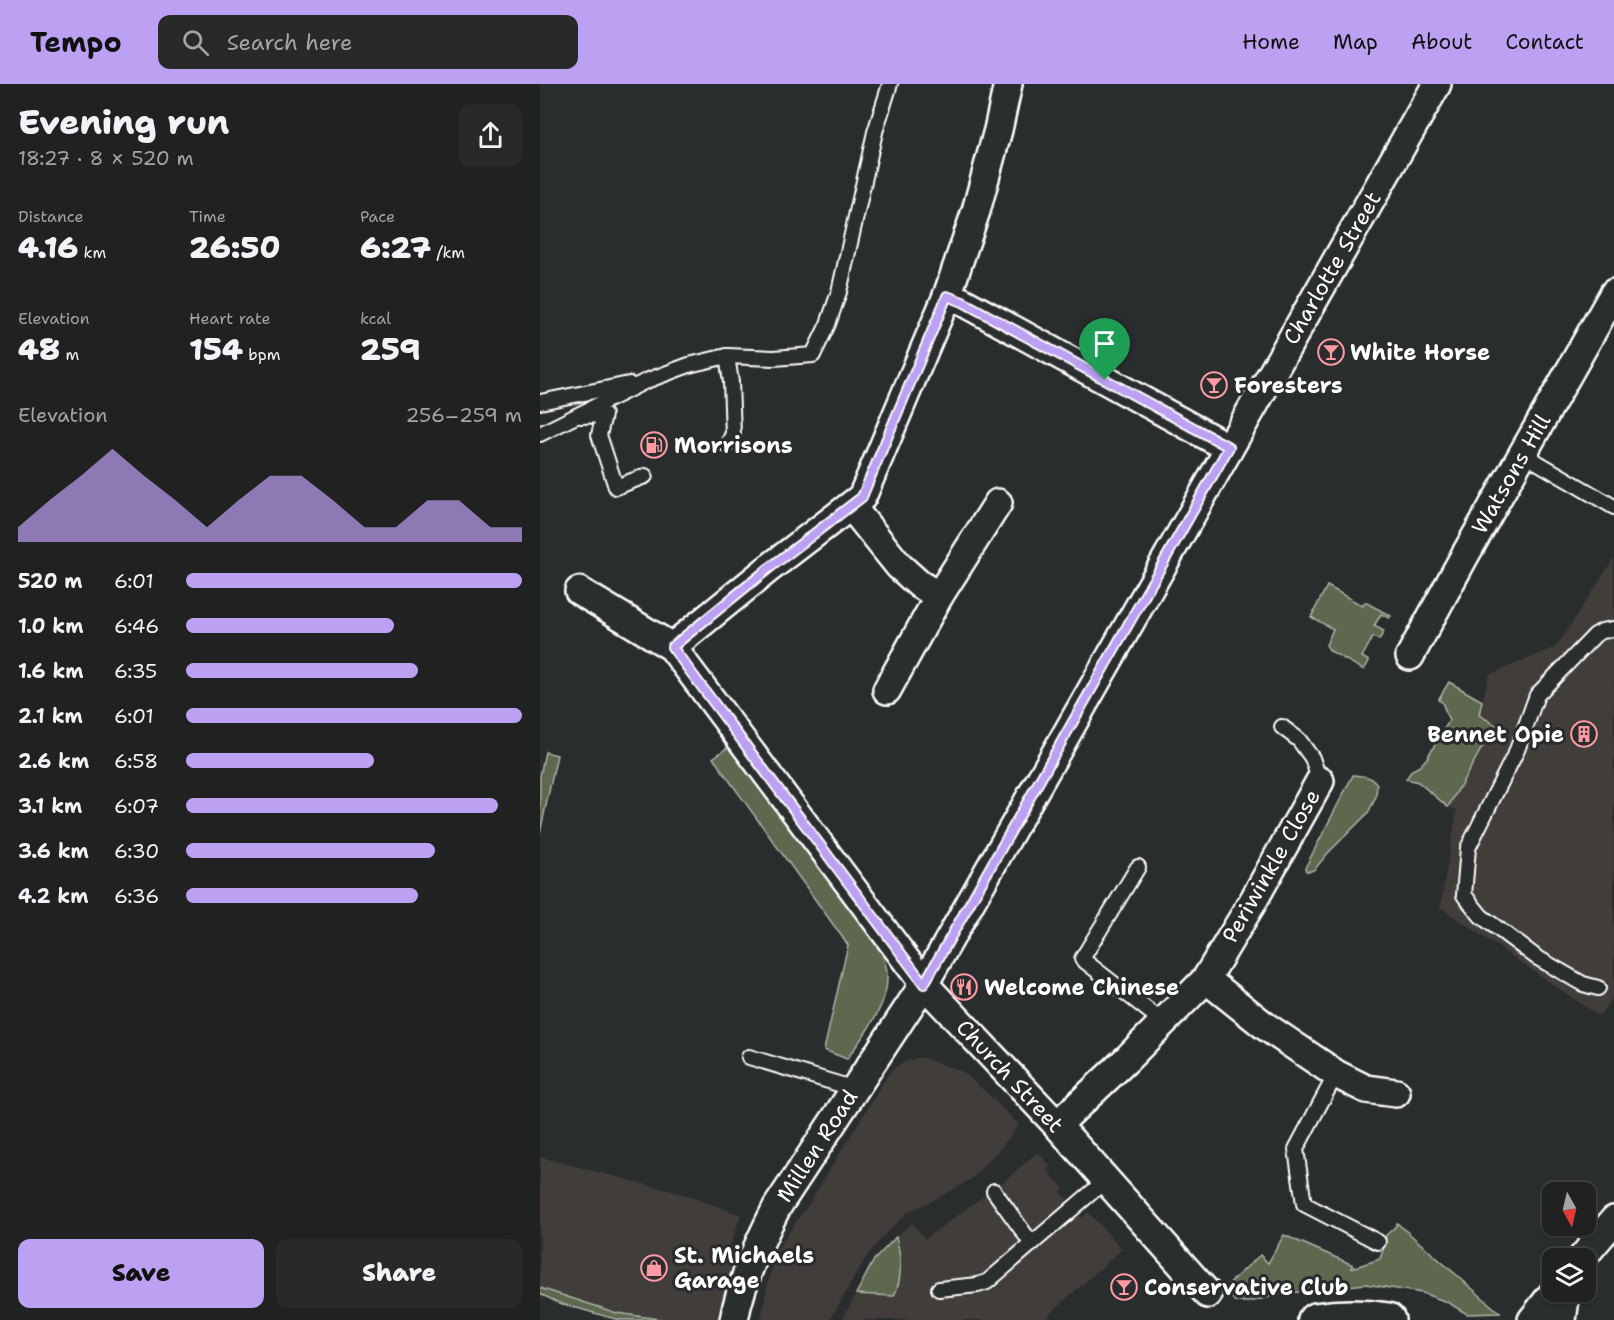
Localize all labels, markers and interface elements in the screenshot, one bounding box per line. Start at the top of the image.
search box [158,15,578,69]
text: Tempo [30,23,122,61]
icon: search [179,26,212,59]
text: Search here [227,28,352,57]
text: Home [1242,28,1300,56]
text: Map [1333,28,1378,56]
text: About [1411,28,1472,56]
text: Contact [1505,28,1584,56]
text: Evening run [18,100,229,145]
button: share [459,104,522,167]
text: 18:27 · 8 × 520 m [18,145,194,171]
street label: Charlotte Street [1276,186,1388,350]
text: Distance [18,206,84,227]
text: Time [189,206,226,227]
text: Pace [360,206,395,227]
text: 4.16 [18,227,78,268]
text: 26:50 [189,227,280,268]
text: 6:27 [360,227,431,268]
text: km [78,242,106,263]
text: /km [431,242,465,263]
text: Elevation [18,308,90,329]
text: Heart rate [189,308,271,329]
text: kcal [360,308,391,329]
pin [1079,318,1130,380]
icon: arrive [1088,327,1121,360]
text: 48 [18,329,60,370]
text: 154 [189,329,243,370]
text: 259 [360,329,420,370]
bar icon: White Horse [1316,337,1346,367]
place label: White Horse [1350,338,1490,367]
text: m [60,344,79,365]
text: bpm [243,344,281,365]
bar icon: Foresters [1199,370,1229,400]
place label: Foresters [1234,371,1343,400]
text: Elevation [18,402,108,428]
text: 256–259 m [406,402,522,428]
street label: Watsons Hill [1465,408,1557,539]
fuel station icon: Morrisons [639,430,669,460]
place label: Morrisons [674,431,793,460]
text: 520 m [18,568,83,594]
text: 6:01 [114,568,154,594]
text: 1.0 km [18,613,83,639]
text: 6:46 [114,613,159,639]
text: 1.6 km [18,658,84,684]
text: 6:35 [114,658,157,684]
text: 2.1 km [18,703,83,729]
text: 6:01 [114,703,154,729]
building icon: Bennet Opie [1569,719,1599,749]
place label: Bennet Opie [1427,720,1564,749]
text: 2.6 km [18,748,89,774]
text: 6:58 [114,748,158,774]
street label: Periwinkle Close [1215,784,1327,948]
text: 3.1 km [18,793,82,819]
text: 6:07 [114,793,159,819]
text: 3.6 km [18,838,89,864]
text: 6:30 [114,838,159,864]
text: 4.2 km [18,883,88,909]
text: 6:36 [114,883,159,909]
restaurant icon: Welcome Chinese [949,972,979,1002]
place label: Welcome Chinese [984,973,1179,1002]
street label: Church Street [950,1013,1070,1139]
street label: Millen Road [770,1084,864,1208]
north arrow [1542,1182,1596,1236]
map controls [1542,1182,1596,1302]
button: Save [18,1239,264,1308]
button: Share [276,1239,522,1308]
place label: St. Michaels Garage [674,1241,814,1295]
button: layers [1542,1248,1596,1302]
shop icon: St. Michaels Garage [639,1253,669,1283]
bar icon: Conservative Club [1109,1272,1139,1302]
place label: Conservative Club [1144,1273,1348,1302]

